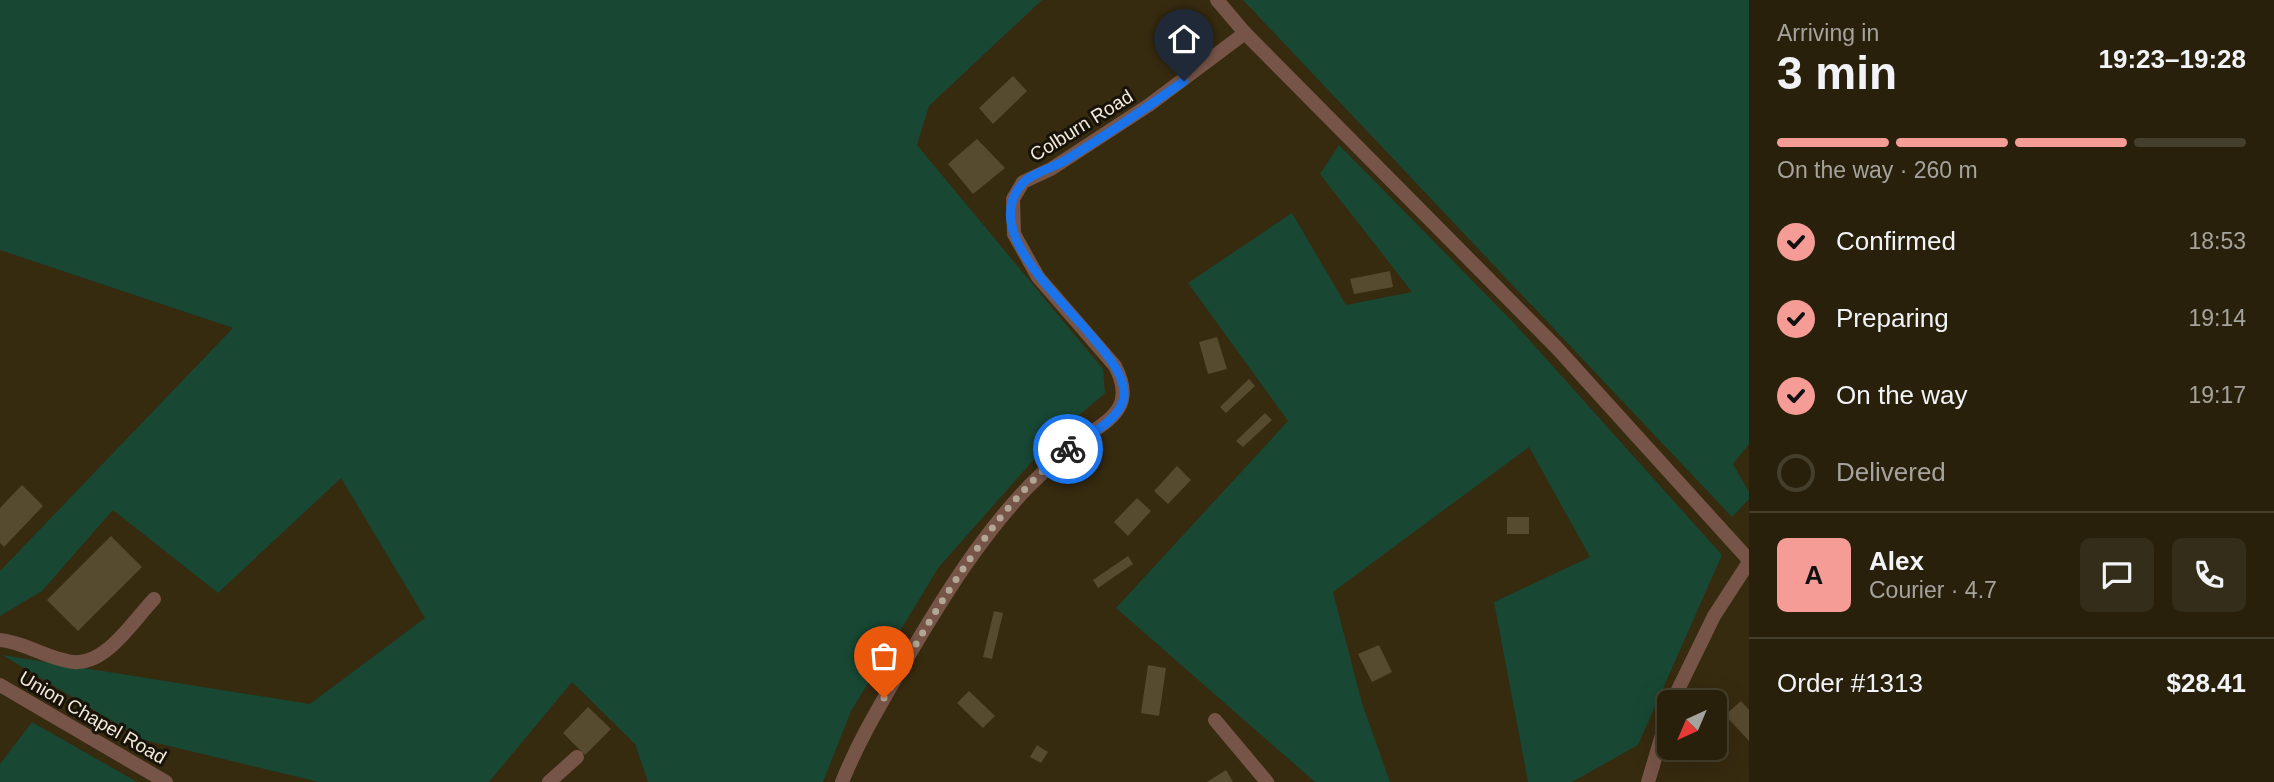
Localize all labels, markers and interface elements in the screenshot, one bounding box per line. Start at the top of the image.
pin [1154,9,1214,81]
icon: home [1165,20,1203,58]
text: Arriving in [1777,20,1879,46]
text: 19:23–19:28 [2099,44,2246,74]
text: 3 min [1777,47,1897,99]
street label: Colburn Road [1026,85,1137,165]
text: On the way · 260 m [1777,157,1978,183]
icon: check [1777,223,1815,261]
text: Confirmed [1836,226,1956,256]
text: 18:53 [2188,228,2246,254]
icon: check [1777,300,1815,338]
text: Preparing [1836,303,1949,333]
text: 19:14 [2188,305,2246,331]
icon: check [1777,377,1815,415]
text: On the way [1836,380,1968,410]
text: 19:17 [2188,382,2246,408]
courier [1033,414,1103,484]
icon: bike [1049,430,1087,468]
text: Delivered [1836,457,1946,487]
button: chat [2080,538,2154,612]
button: phone [2172,538,2246,612]
text: Alex [1869,546,1924,576]
text: A [1805,560,1823,590]
text: Courier · 4.7 [1869,577,1997,603]
pin [854,626,914,698]
icon: bag [865,637,903,675]
street label: Union Chapel Road [16,667,170,768]
text: Order #1313 [1777,668,1923,698]
text: $28.41 [2166,668,2246,698]
north arrow [1657,690,1727,760]
map controls [1657,690,1727,760]

